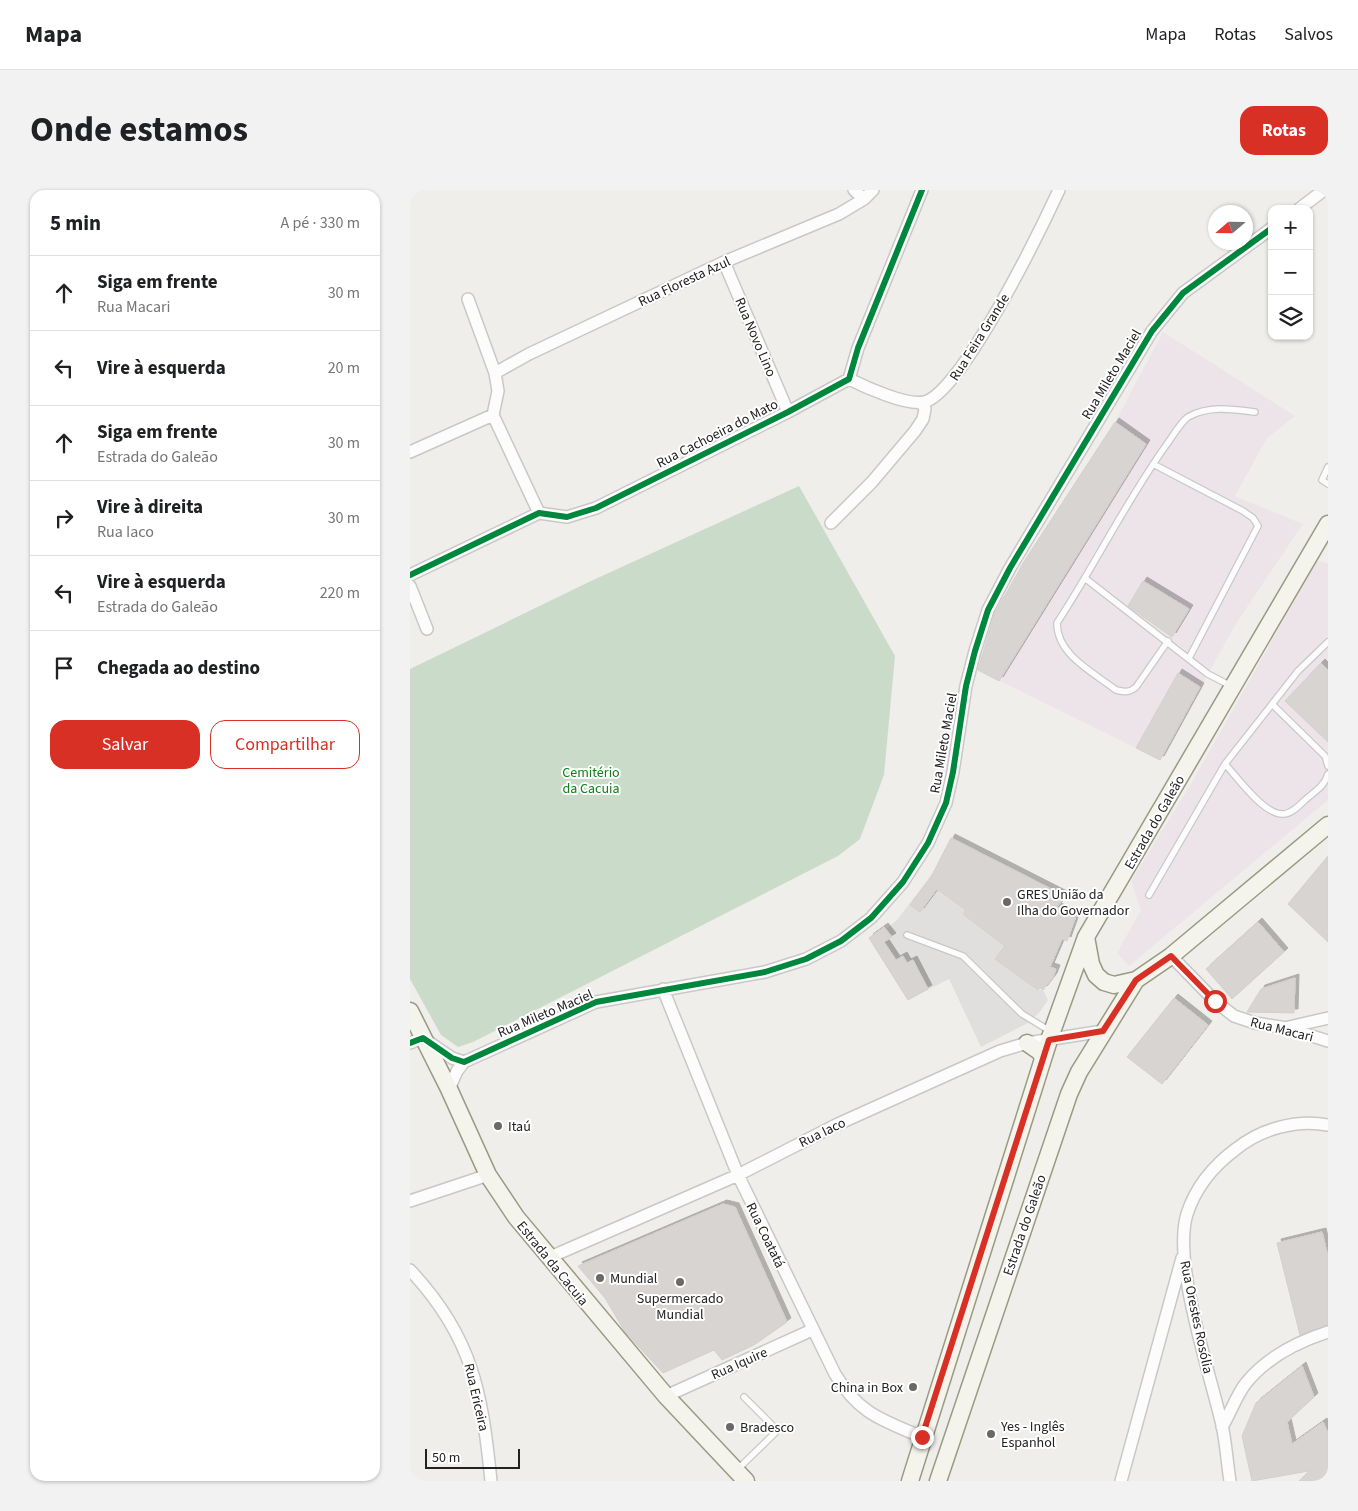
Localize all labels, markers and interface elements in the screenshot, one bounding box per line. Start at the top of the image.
text: Mapa [25,17,82,52]
text: Mapa [1145,22,1186,47]
text: Rotas [1214,22,1256,47]
text: Salvos [1284,22,1333,47]
text: Onde estamos [30,105,248,155]
button: Rotas [1240,106,1328,155]
north arrow [1208,205,1253,250]
map controls [1268,205,1313,340]
button: + [1268,205,1313,250]
text: 5 min [50,208,101,238]
text: A pé · 330 m [281,212,360,234]
button: − [1268,250,1313,295]
street label: Rua Floresta Azul [635,252,734,312]
text: Siga em frente [97,269,218,296]
icon: ahead [50,279,78,307]
text: 30 m [328,282,360,304]
street label: Rua Feira Grande [945,290,1015,385]
street label: Rua Novo Lino [729,295,781,380]
button: layers [1268,295,1313,340]
text: Rua Macari [97,296,170,318]
street label: Rua Mileto Maciel [1077,325,1147,423]
icon: left [50,354,78,382]
text: Vire à esquerda [97,355,226,382]
text: 20 m [328,357,360,379]
street label: Rua Cachoeira do Mato [653,395,782,473]
text: Siga em frente [97,419,218,446]
icon: ahead [50,429,78,457]
text: 30 m [328,432,360,454]
text: Estrada do Galeão [97,446,218,468]
text: Vire à direita [97,494,203,521]
icon: right [50,504,78,532]
text: 30 m [328,507,360,529]
text: Rua Iaco [97,521,154,543]
text: Vire à esquerda [97,569,226,596]
icon: left [50,579,78,607]
text: 220 m [320,582,360,604]
text: Estrada do Galeão [97,596,218,618]
icon: arrive [50,654,78,682]
text: Chegada ao destino [97,655,260,682]
street label: Rua Mileto Maciel [925,691,963,795]
button: Salvar [50,720,200,769]
button: Compartilhar [210,720,360,769]
park label: Cemitério da Cacuia [562,763,620,799]
street label: Estrada do Galeão [1120,772,1190,873]
place label: GRES União da Ilha do Governador [1017,885,1129,921]
marker: GRES União da Ilha do Governador [1001,896,1013,908]
street label: Rua Mileto Maciel [495,985,597,1043]
route start [1204,990,1227,1013]
street label: Rua Macari [1248,1012,1315,1047]
street label: Rua Iaco [796,1113,849,1153]
place label: Itaú [508,1117,531,1137]
marker: Itaú [492,1120,504,1132]
street label: Estrada do Galeão [998,1172,1052,1279]
street label: Rua Coatatá [741,1199,790,1271]
street label: Estrada da Cacuia [512,1217,593,1310]
street label: Rua Orestes Rosólia [1174,1259,1218,1376]
place label: Mundial [610,1269,658,1289]
marker: Mundial [594,1272,606,1284]
marker: Supermercado Mundial [674,1276,686,1288]
place label: Supermercado Mundial [637,1289,723,1325]
street label: Rua Iquire [708,1343,771,1385]
street label: Rua Ericeira [459,1361,494,1433]
place label: China in Box [831,1378,904,1398]
marker: China in Box [907,1381,919,1393]
place label: Yes - Inglês Espanhol [1000,1417,1065,1453]
place label: Bradesco [740,1418,794,1438]
marker: Bradesco [724,1421,736,1433]
route end [911,1426,934,1449]
marker: Yes - Inglês Espanhol [985,1428,997,1440]
scale bar [425,1446,520,1469]
text: 50 m [432,1448,460,1468]

